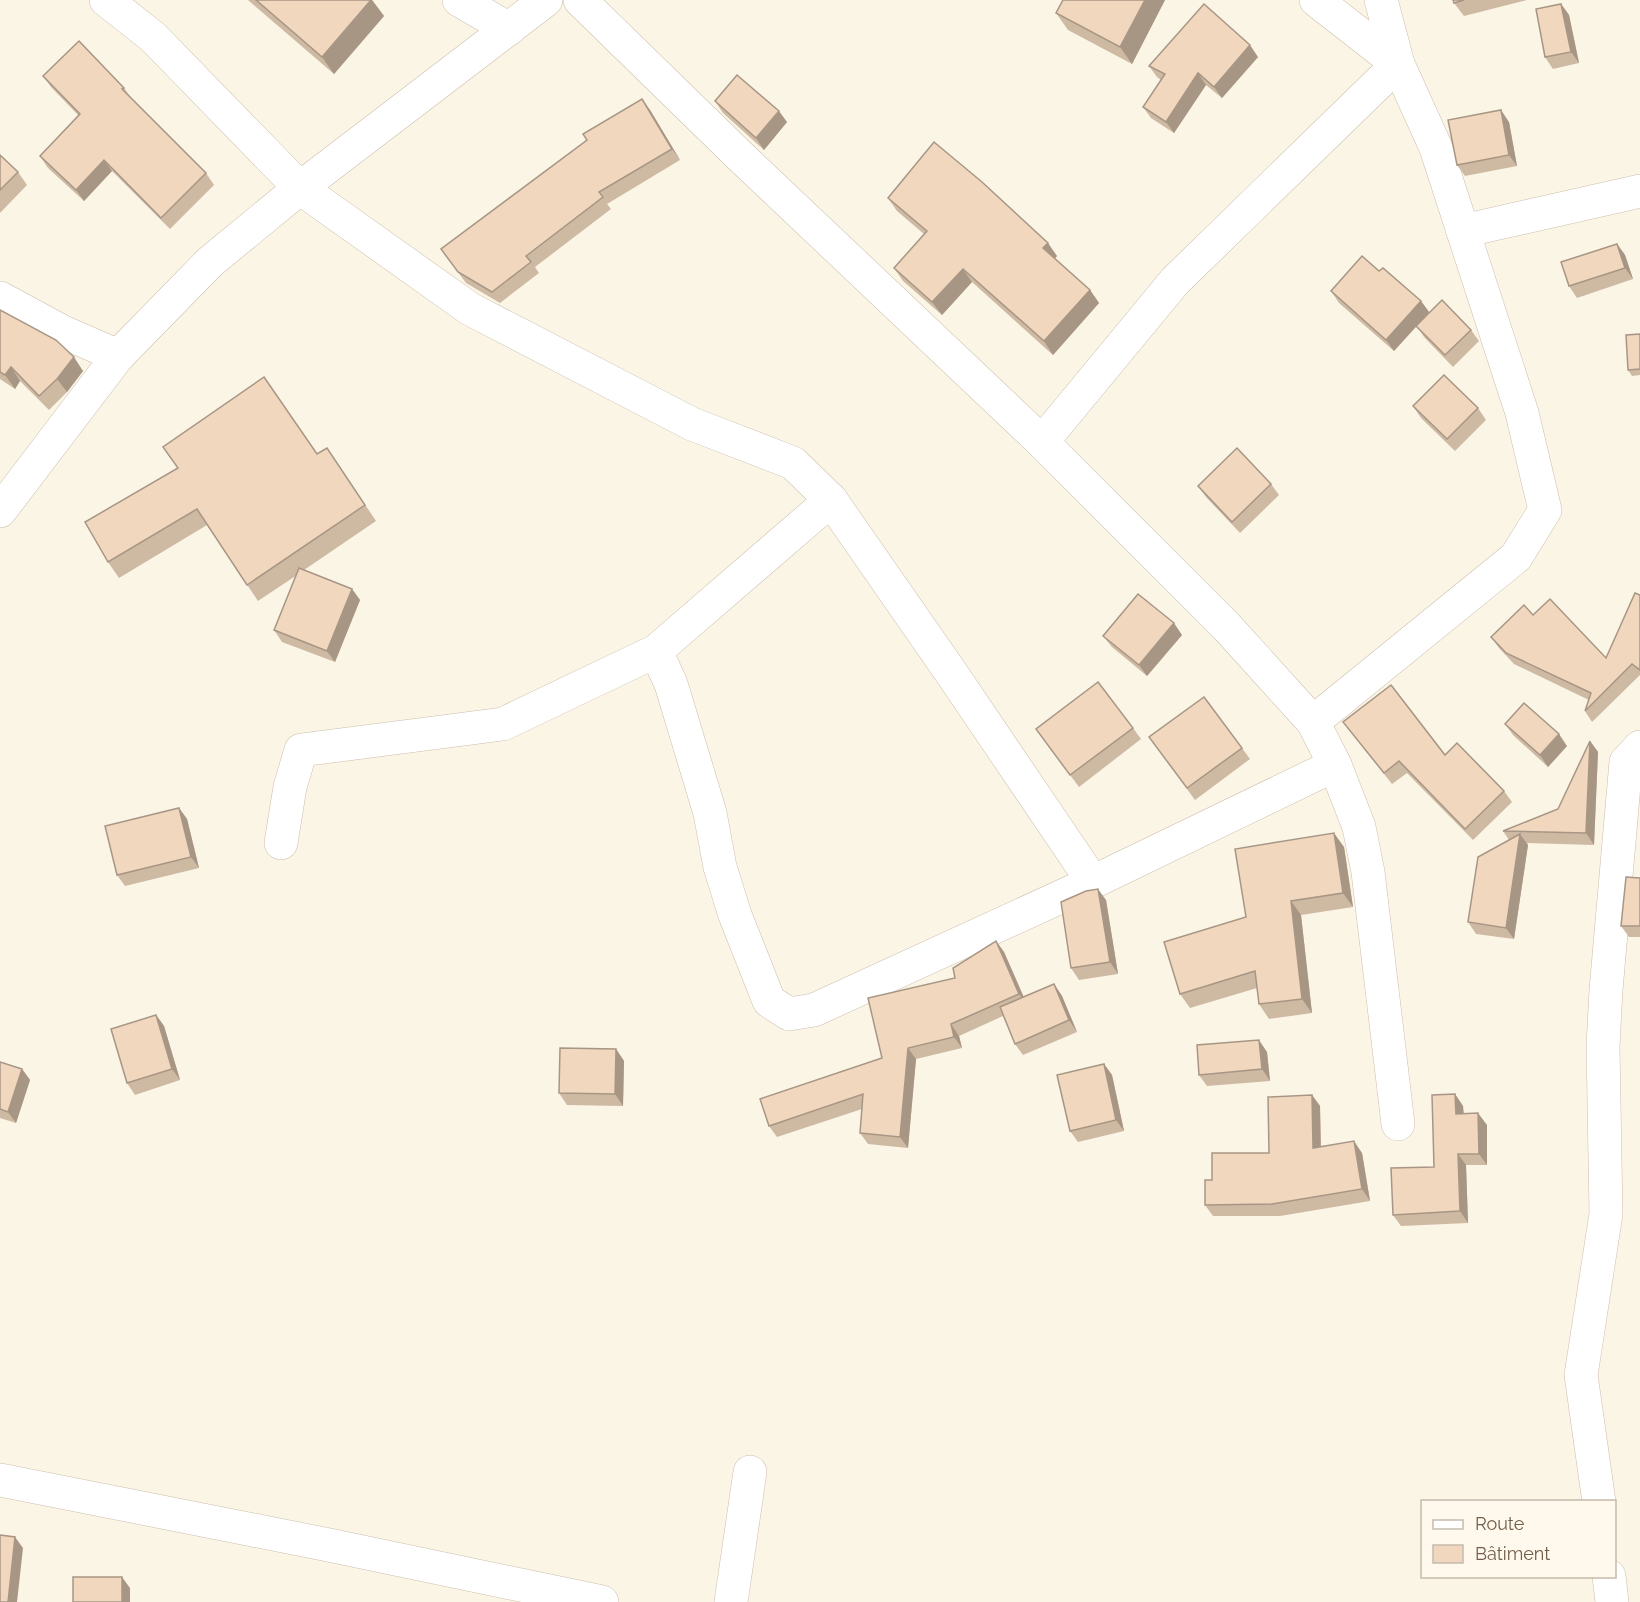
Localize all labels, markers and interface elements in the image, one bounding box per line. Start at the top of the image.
legend [1421,1500,1616,1578]
text: Route [1475,1513,1525,1534]
text: Bâtiment [1475,1543,1550,1564]

